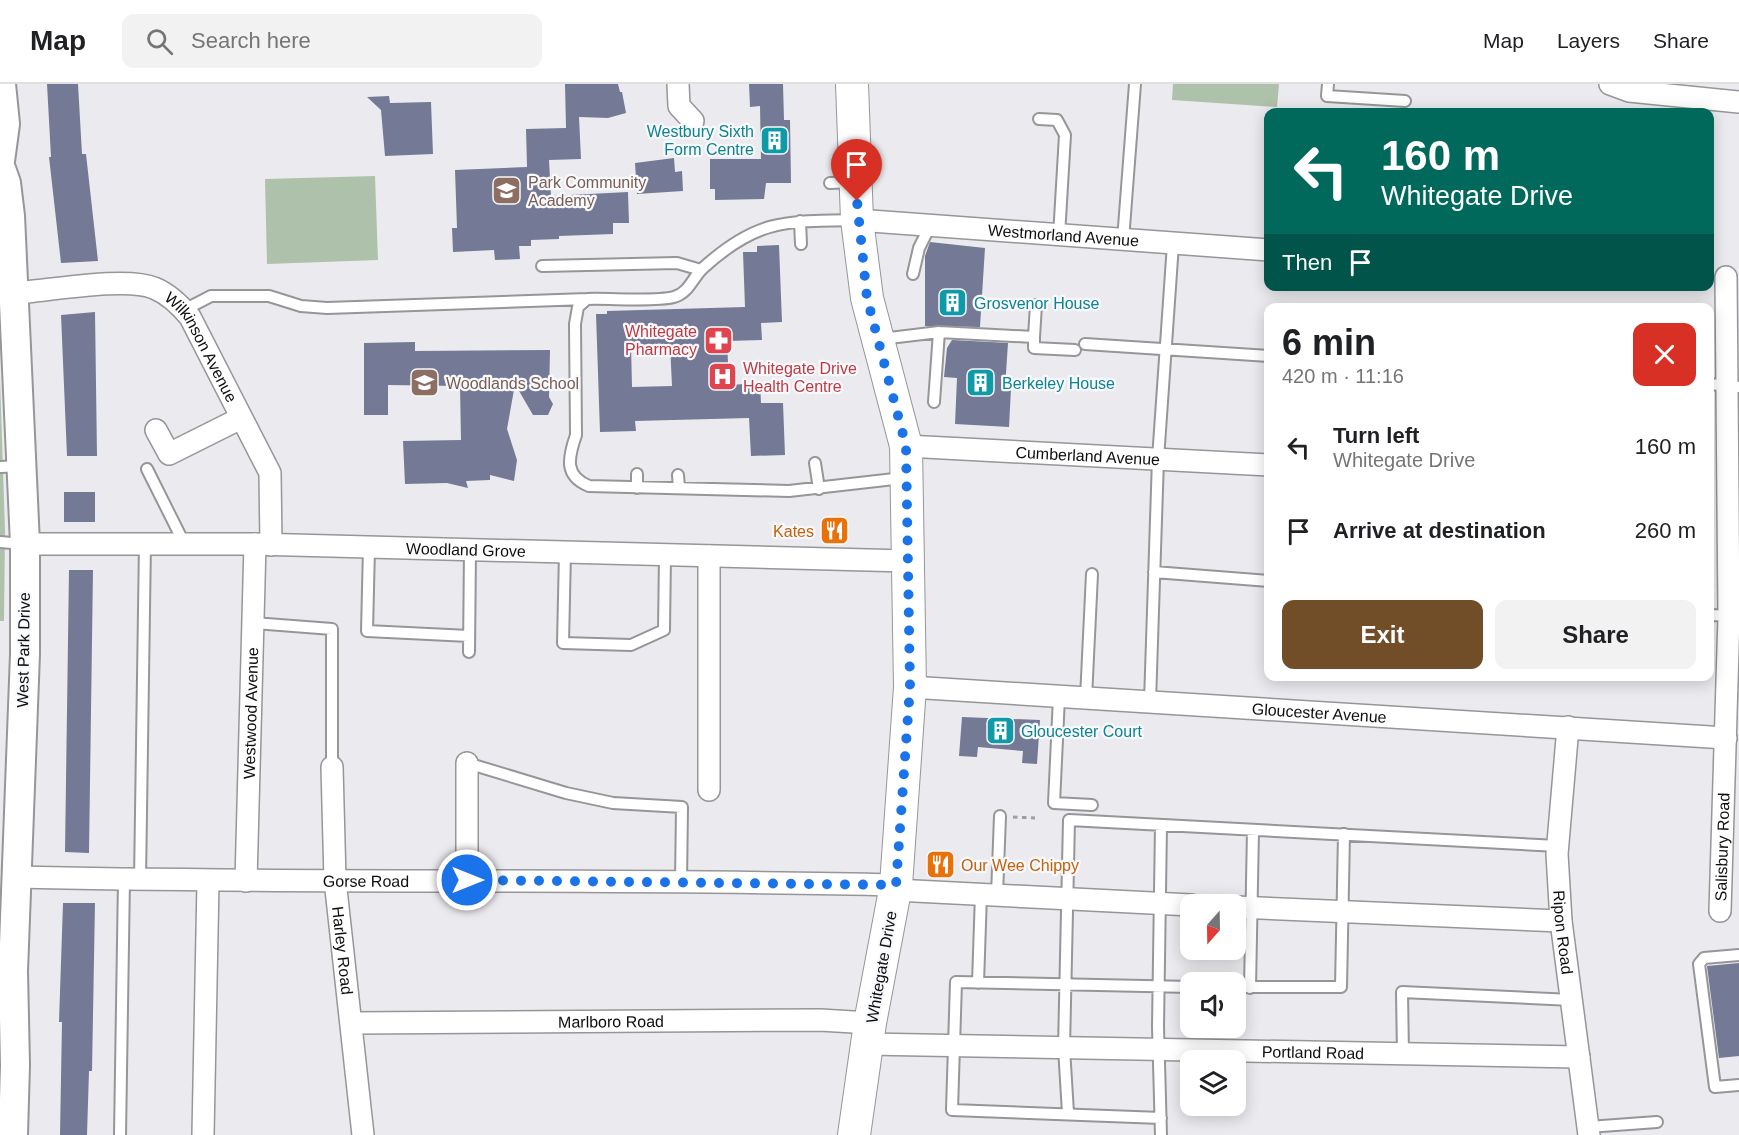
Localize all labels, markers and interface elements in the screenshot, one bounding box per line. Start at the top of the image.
search box [122,14,542,68]
text: Map [30,25,86,56]
icon: search [143,25,176,58]
text: Search here [191,28,311,53]
text: Map [1483,29,1524,52]
text: Layers [1557,29,1620,52]
text: Share [1653,29,1709,52]
place label: Westbury Sixth Form Centre [647,123,754,158]
building icon: Westbury Sixth Form Centre [759,124,791,156]
icon: left [1282,132,1360,210]
text: 160 m [1381,132,1500,179]
pin [831,139,882,201]
icon: arrive [840,148,873,181]
place label: Park Community Academy [528,174,646,209]
school or university icon: Park Community Academy [491,175,523,207]
text: Whitegate Drive [1381,181,1573,211]
street label: Westmorland Avenue [987,222,1140,250]
icon: arrive [1344,246,1377,279]
text: Then [1282,250,1332,275]
building icon: Grosvenor House [937,287,969,319]
street label: Wilkinson Avenue [162,289,240,405]
place label: Grosvenor House [974,295,1099,312]
text: 6 min [1282,322,1376,363]
place label: Whitegate Pharmacy [625,323,697,358]
button: close [1633,323,1696,386]
pharmacy icon: Whitegate Pharmacy [702,324,734,356]
place label: Whitegate Drive Health Centre [743,360,857,395]
hospital icon: Whitegate Drive Health Centre [706,361,738,393]
text: 420 m · 11:16 [1282,365,1404,387]
school or university icon: Woodlands School [409,367,441,399]
building icon: Berkeley House [965,367,997,399]
place label: Woodlands School [446,375,579,392]
place label: Berkeley House [1002,375,1115,392]
text: Turn left [1333,423,1419,448]
icon: left [1282,431,1315,464]
text: 160 m [1635,434,1696,459]
street label: Cumberland Avenue [1015,444,1161,468]
text: Whitegate Drive [1333,449,1475,471]
restaurant icon: Kates [819,515,851,547]
icon: arrive [1282,515,1315,548]
text: Arrive at destination [1333,518,1546,543]
text: 260 m [1635,518,1696,543]
place label: Kates [773,523,814,540]
street label: Woodland Grove [406,540,526,560]
street label: West Park Drive [14,592,33,708]
button: Exit [1282,600,1483,669]
button: Share [1495,600,1696,669]
street label: Westwood Avenue [241,647,261,779]
street label: Gloucester Avenue [1251,700,1387,726]
building icon: Gloucester Court [984,715,1016,747]
place label: Gloucester Court [1021,723,1142,740]
street label: Salisbury Road [1712,793,1733,902]
position arrow [435,848,499,912]
restaurant icon: Our Wee Chippy [924,849,956,881]
place label: Our Wee Chippy [961,857,1079,874]
street label: Gorse Road [323,873,409,890]
street label: Ripon Road [1550,890,1576,975]
north arrow [1180,894,1246,960]
map controls [1180,894,1246,1116]
street label: Harley Road [329,905,356,996]
street label: Whitegate Drive [863,909,900,1025]
button: sound [1180,972,1246,1038]
street label: Marlboro Road [558,1013,664,1031]
street label: Portland Road [1262,1043,1364,1062]
button: layers [1180,1050,1246,1116]

